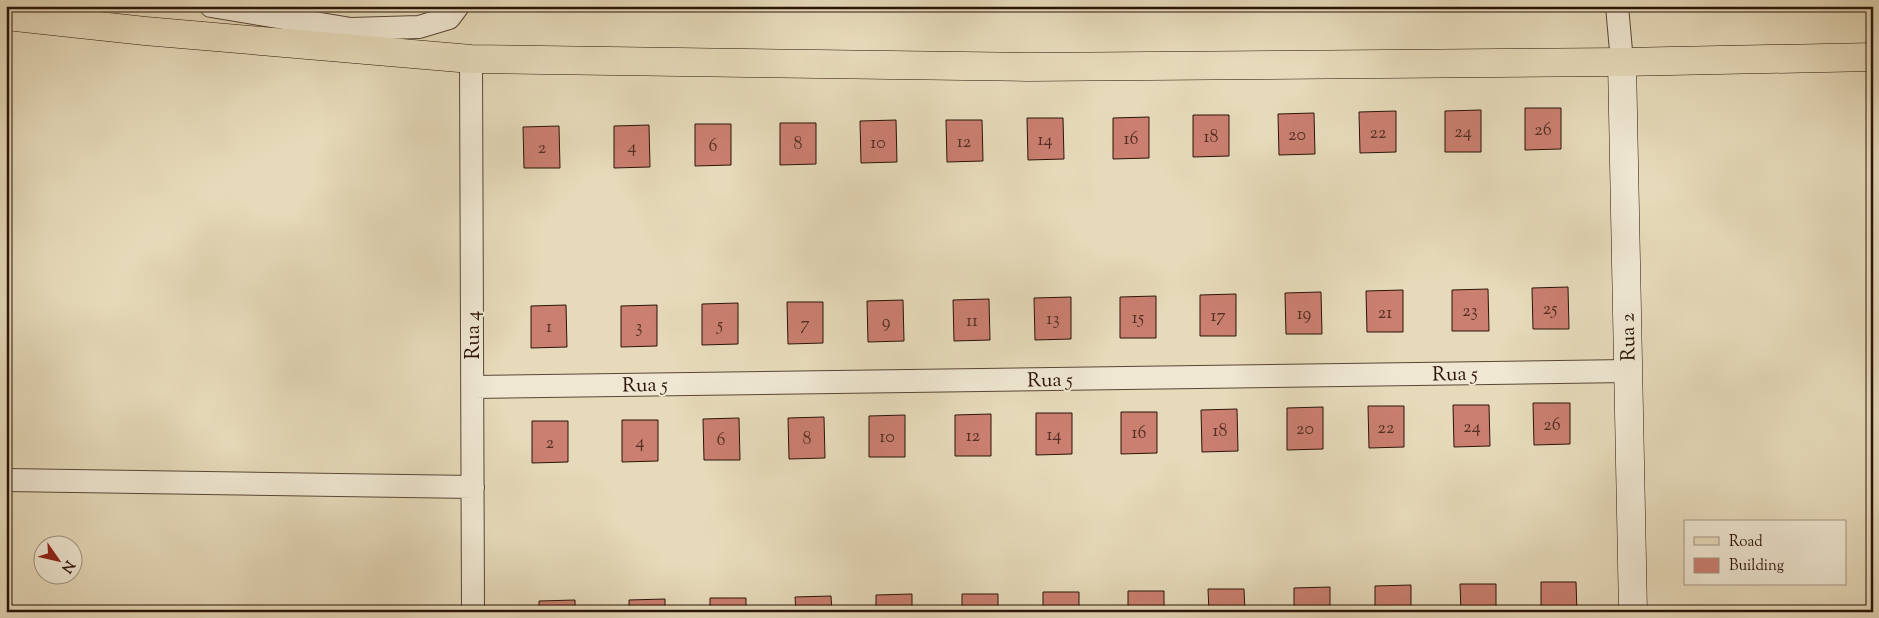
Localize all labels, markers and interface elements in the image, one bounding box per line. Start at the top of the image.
house number: 26 [1534,118,1552,144]
house number: 24 [1454,120,1472,146]
house number: 22 [1370,121,1387,147]
house number: 20 [1288,123,1306,149]
house number: 18 [1203,125,1219,151]
house number: 16 [1123,127,1139,153]
house number: 14 [1037,128,1053,154]
house number: 12 [957,130,972,156]
house number: 10 [870,131,886,157]
house number: 8 [794,132,803,158]
house number: 6 [709,134,718,160]
house number: 4 [627,135,637,161]
house number: 2 [538,136,547,162]
house number: 25 [1543,297,1557,323]
house number: 23 [1462,299,1478,325]
house number: 21 [1378,301,1392,327]
house number: 19 [1297,302,1312,328]
house number: 17 [1210,304,1226,330]
house number: 15 [1132,306,1144,332]
house number: 13 [1046,307,1060,333]
house number: 11 [966,309,978,335]
house number: 9 [882,310,891,336]
street label: Rua 4 [460,311,489,359]
house number: 7 [800,312,810,338]
house number: 5 [716,313,723,339]
street label: Rua 2 [1615,313,1644,361]
house number: 1 [546,315,552,341]
house number: 3 [635,315,643,341]
street label: Rua 5 [1432,361,1478,390]
street label: Rua 5 [1027,367,1073,396]
street label: Rua 5 [622,372,668,401]
house number: 26 [1543,413,1561,439]
house number: 24 [1463,415,1481,441]
house number: 22 [1378,416,1395,442]
house number: 20 [1296,417,1314,443]
house number: 18 [1212,419,1228,445]
house number: 16 [1131,421,1147,447]
house number: 14 [1046,423,1062,449]
house number: 12 [966,424,981,450]
house number: 10 [879,425,895,451]
house number: 8 [803,427,812,453]
house number: 6 [717,428,726,454]
house number: 4 [635,430,645,456]
house number: 2 [546,431,555,457]
legend [1684,520,1846,586]
text: Road [1729,532,1763,553]
north arrow [32,536,82,586]
text: N [56,556,79,576]
text: Building [1729,556,1784,577]

